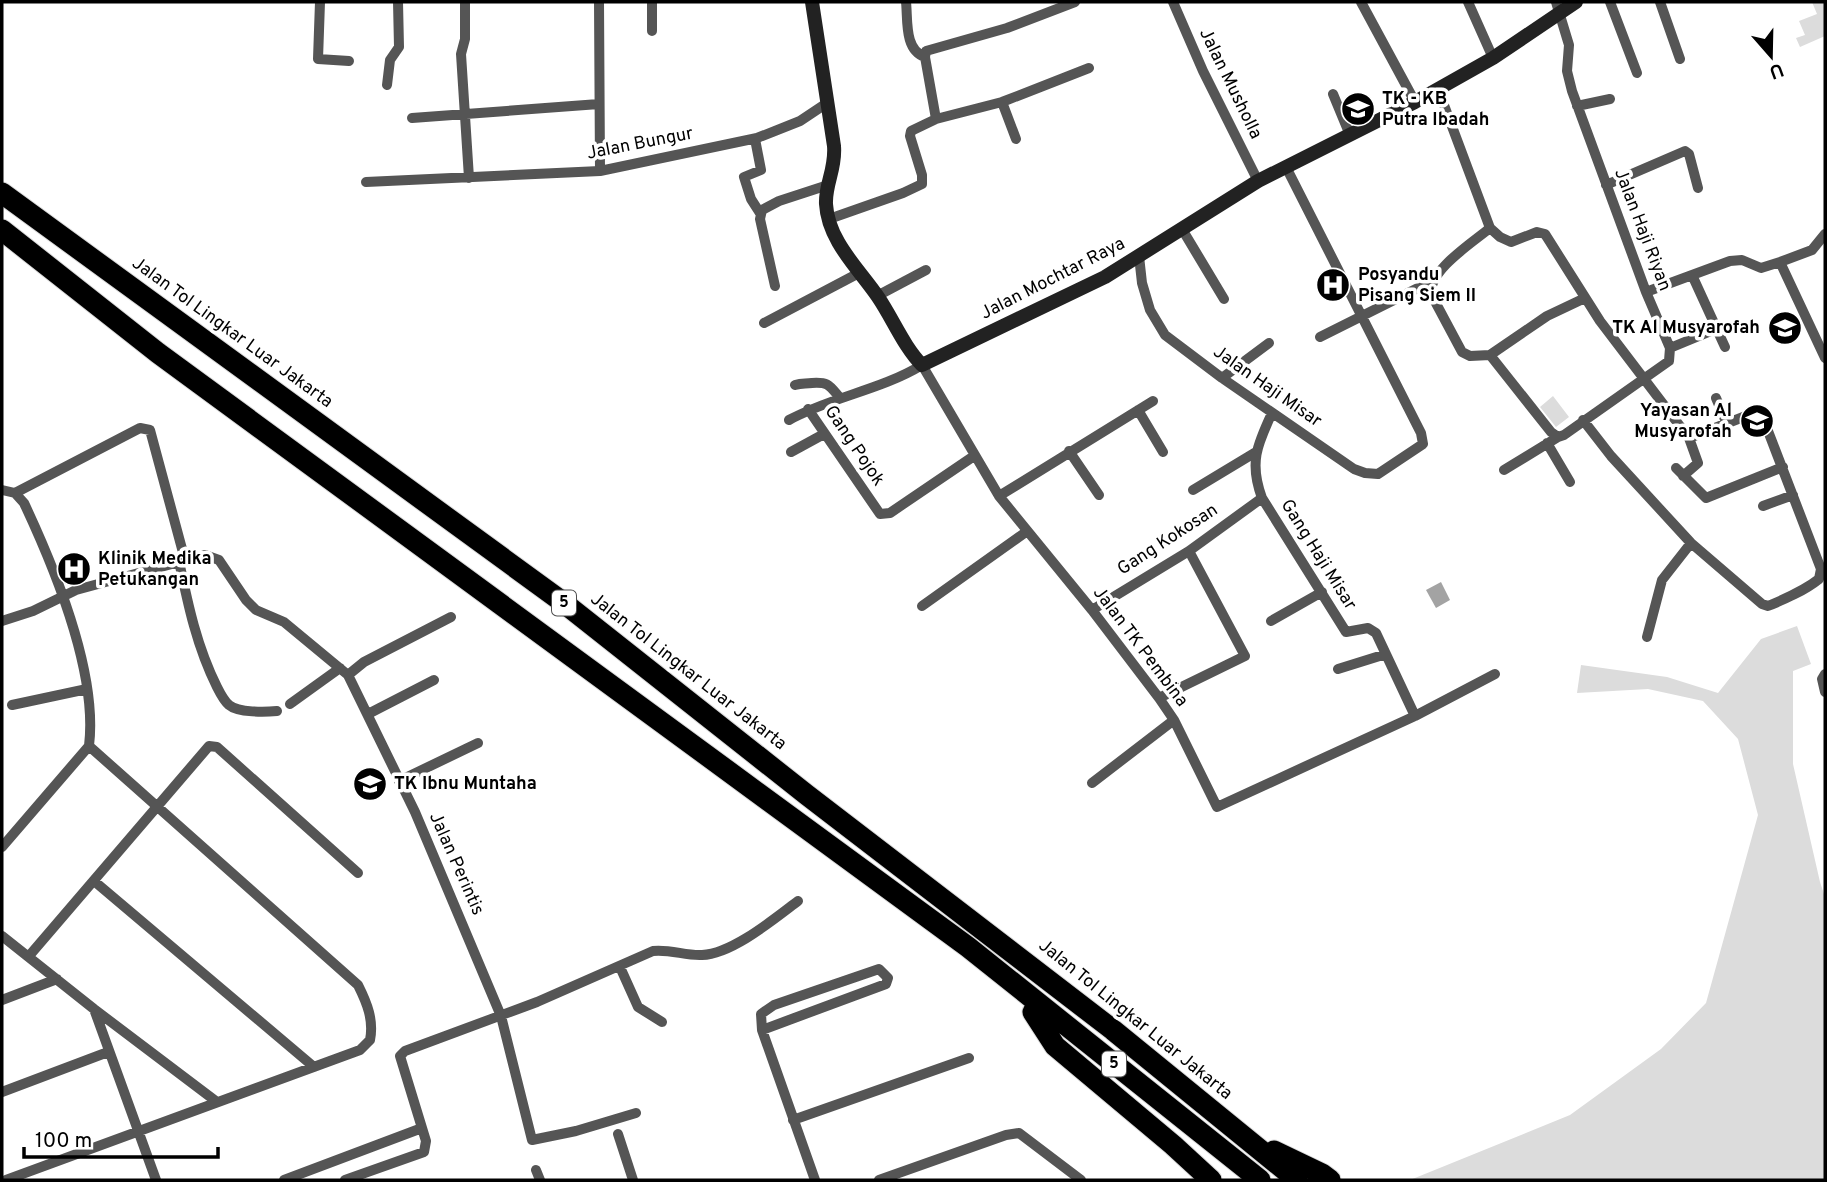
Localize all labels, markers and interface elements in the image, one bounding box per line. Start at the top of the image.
north arrow [1736,21,1806,91]
street label: Jalan Musholla [1193,25,1267,143]
text: U [1766,57,1787,84]
place label: TK - KB Putra Ibadah [1382,88,1489,132]
school or university icon: TK - KB Putra Ibadah [1339,90,1377,128]
street label: Jalan Bungur [585,122,695,166]
street label: Jalan Haji Riyan [1608,166,1676,294]
street label: Jalan Mochtar Raya [977,233,1129,325]
street label: Jalan Tol Lingkar Luar Jakarta [127,252,337,414]
place label: Posyandu Pisang Siem II [1358,264,1476,308]
hospital icon: Posyandu Pisang Siem II [1314,266,1352,304]
school or university icon: TK Al Musyarofah [1766,309,1804,347]
place label: TK Al Musyarofah [1612,317,1760,340]
street label: Jalan Haji Misar [1208,341,1326,433]
place label: Yayasan Al Musyarofah [1634,400,1732,444]
street label: Gang Pojok [819,401,889,491]
school or university icon: Yayasan Al Musyarofah [1738,402,1776,440]
street label: Gang Haji Misar [1275,495,1361,615]
street label: Gang Kokosan [1113,499,1223,581]
place label: Klinik Medika Petukangan [98,548,212,592]
hospital icon: Klinik Medika Petukangan [55,550,93,588]
street label: Jalan TK Pembina [1087,582,1193,712]
street label: Jalan Tol Lingkar Luar Jakarta [585,588,791,756]
road number: 5 [552,590,576,616]
school or university icon: TK Ibnu Muntaha [351,765,389,803]
place label: TK Ibnu Muntaha [394,773,537,796]
street label: Jalan Perintis [423,809,489,919]
street label: Jalan Tol Lingkar Luar Jakarta [1033,935,1237,1105]
road number: 5 [1102,1052,1126,1076]
scale bar [24,1116,219,1160]
text: 100 m [35,1128,92,1155]

